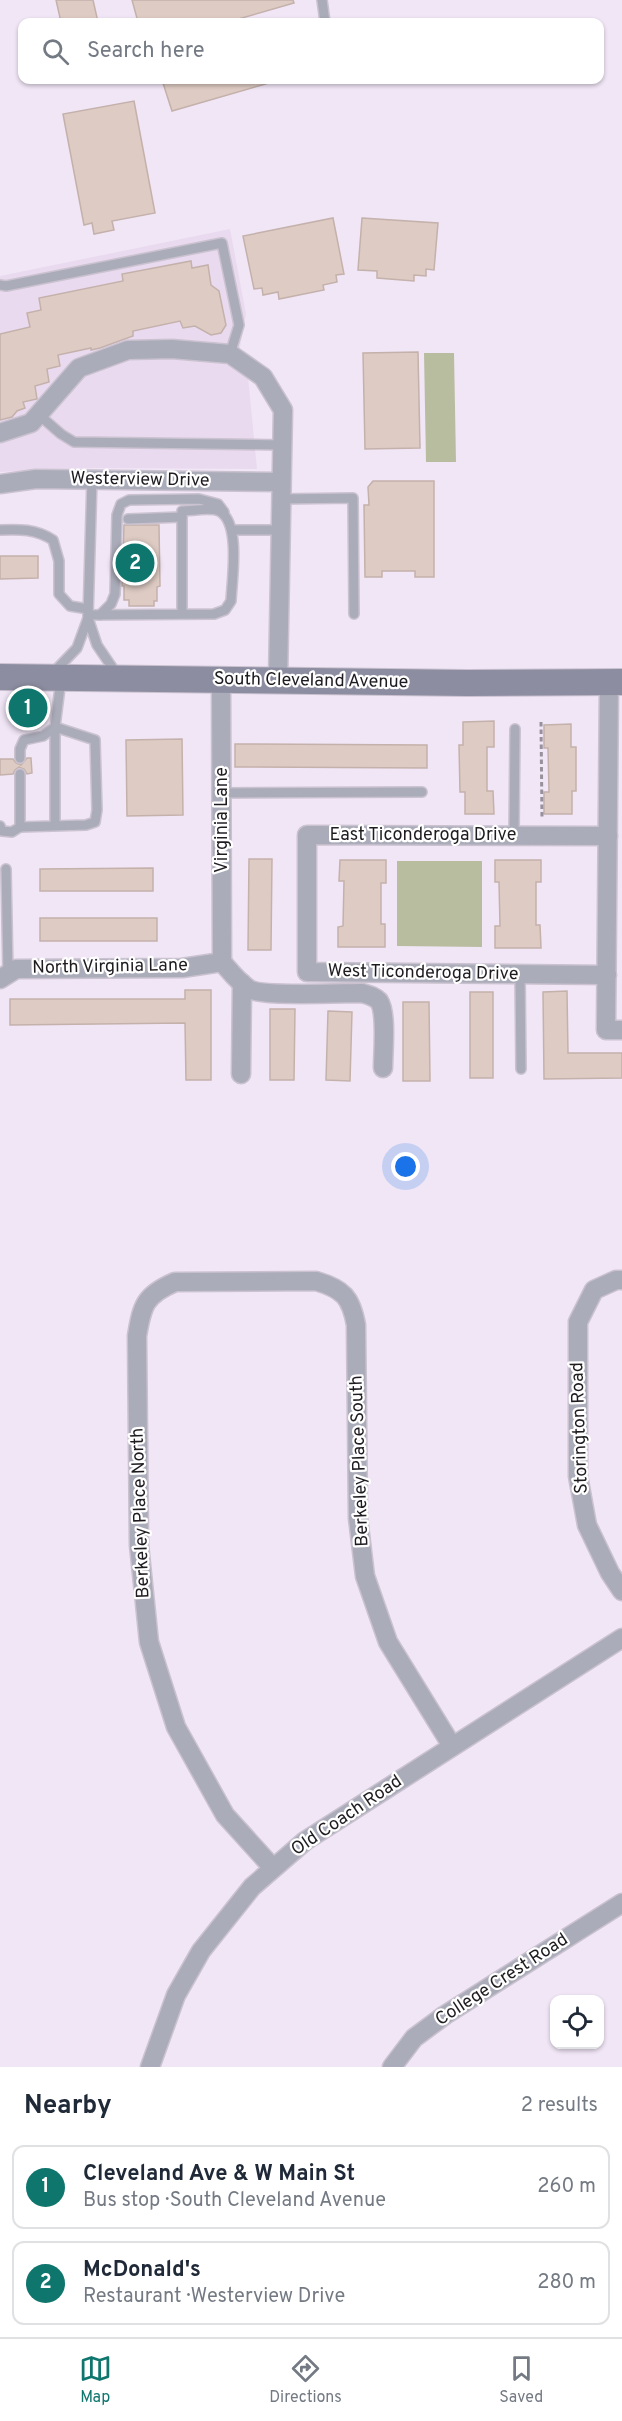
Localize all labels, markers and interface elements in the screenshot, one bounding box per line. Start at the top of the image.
search box [18,18,604,84]
icon: search [39,35,72,68]
text: Search here [87,38,205,65]
street label: Westerview Drive [70,467,210,493]
pin: 2 [116,540,154,586]
street label: South Cleveland Avenue [214,668,408,694]
pin: 1 [9,686,48,730]
street label: Virginia Lane [211,767,234,873]
street label: East Ticonderoga Drive [330,824,516,847]
street label: North Virginia Lane [32,954,188,980]
street label: West Ticonderoga Drive [327,960,519,986]
your location [391,1152,420,1181]
street label: Storington Road [566,1362,594,1494]
street label: Berkeley Place South [346,1375,374,1547]
street label: Berkeley Place North [127,1427,155,1599]
street label: Old Coach Road [287,1770,407,1862]
street label: College Crest Road [431,1928,573,2032]
map controls [550,1995,604,2049]
button: locate [550,1995,604,2049]
text: Nearby [24,2090,112,2123]
text: 2 results [521,2093,598,2119]
text: Cleveland Ave & W Main St [83,2161,355,2188]
text: 1 [42,2174,50,2200]
text: 260 m [537,2174,596,2200]
text: Bus stop · South Cleveland Avenue [83,2188,386,2214]
text: McDonald's [83,2257,201,2284]
text: 2 [39,2270,52,2296]
text: 280 m [537,2270,596,2296]
text: Restaurant · Westerview Drive [83,2284,345,2310]
tab: Map [79,2352,112,2408]
tab: Directions [269,2352,342,2408]
tab: Saved [499,2352,543,2408]

